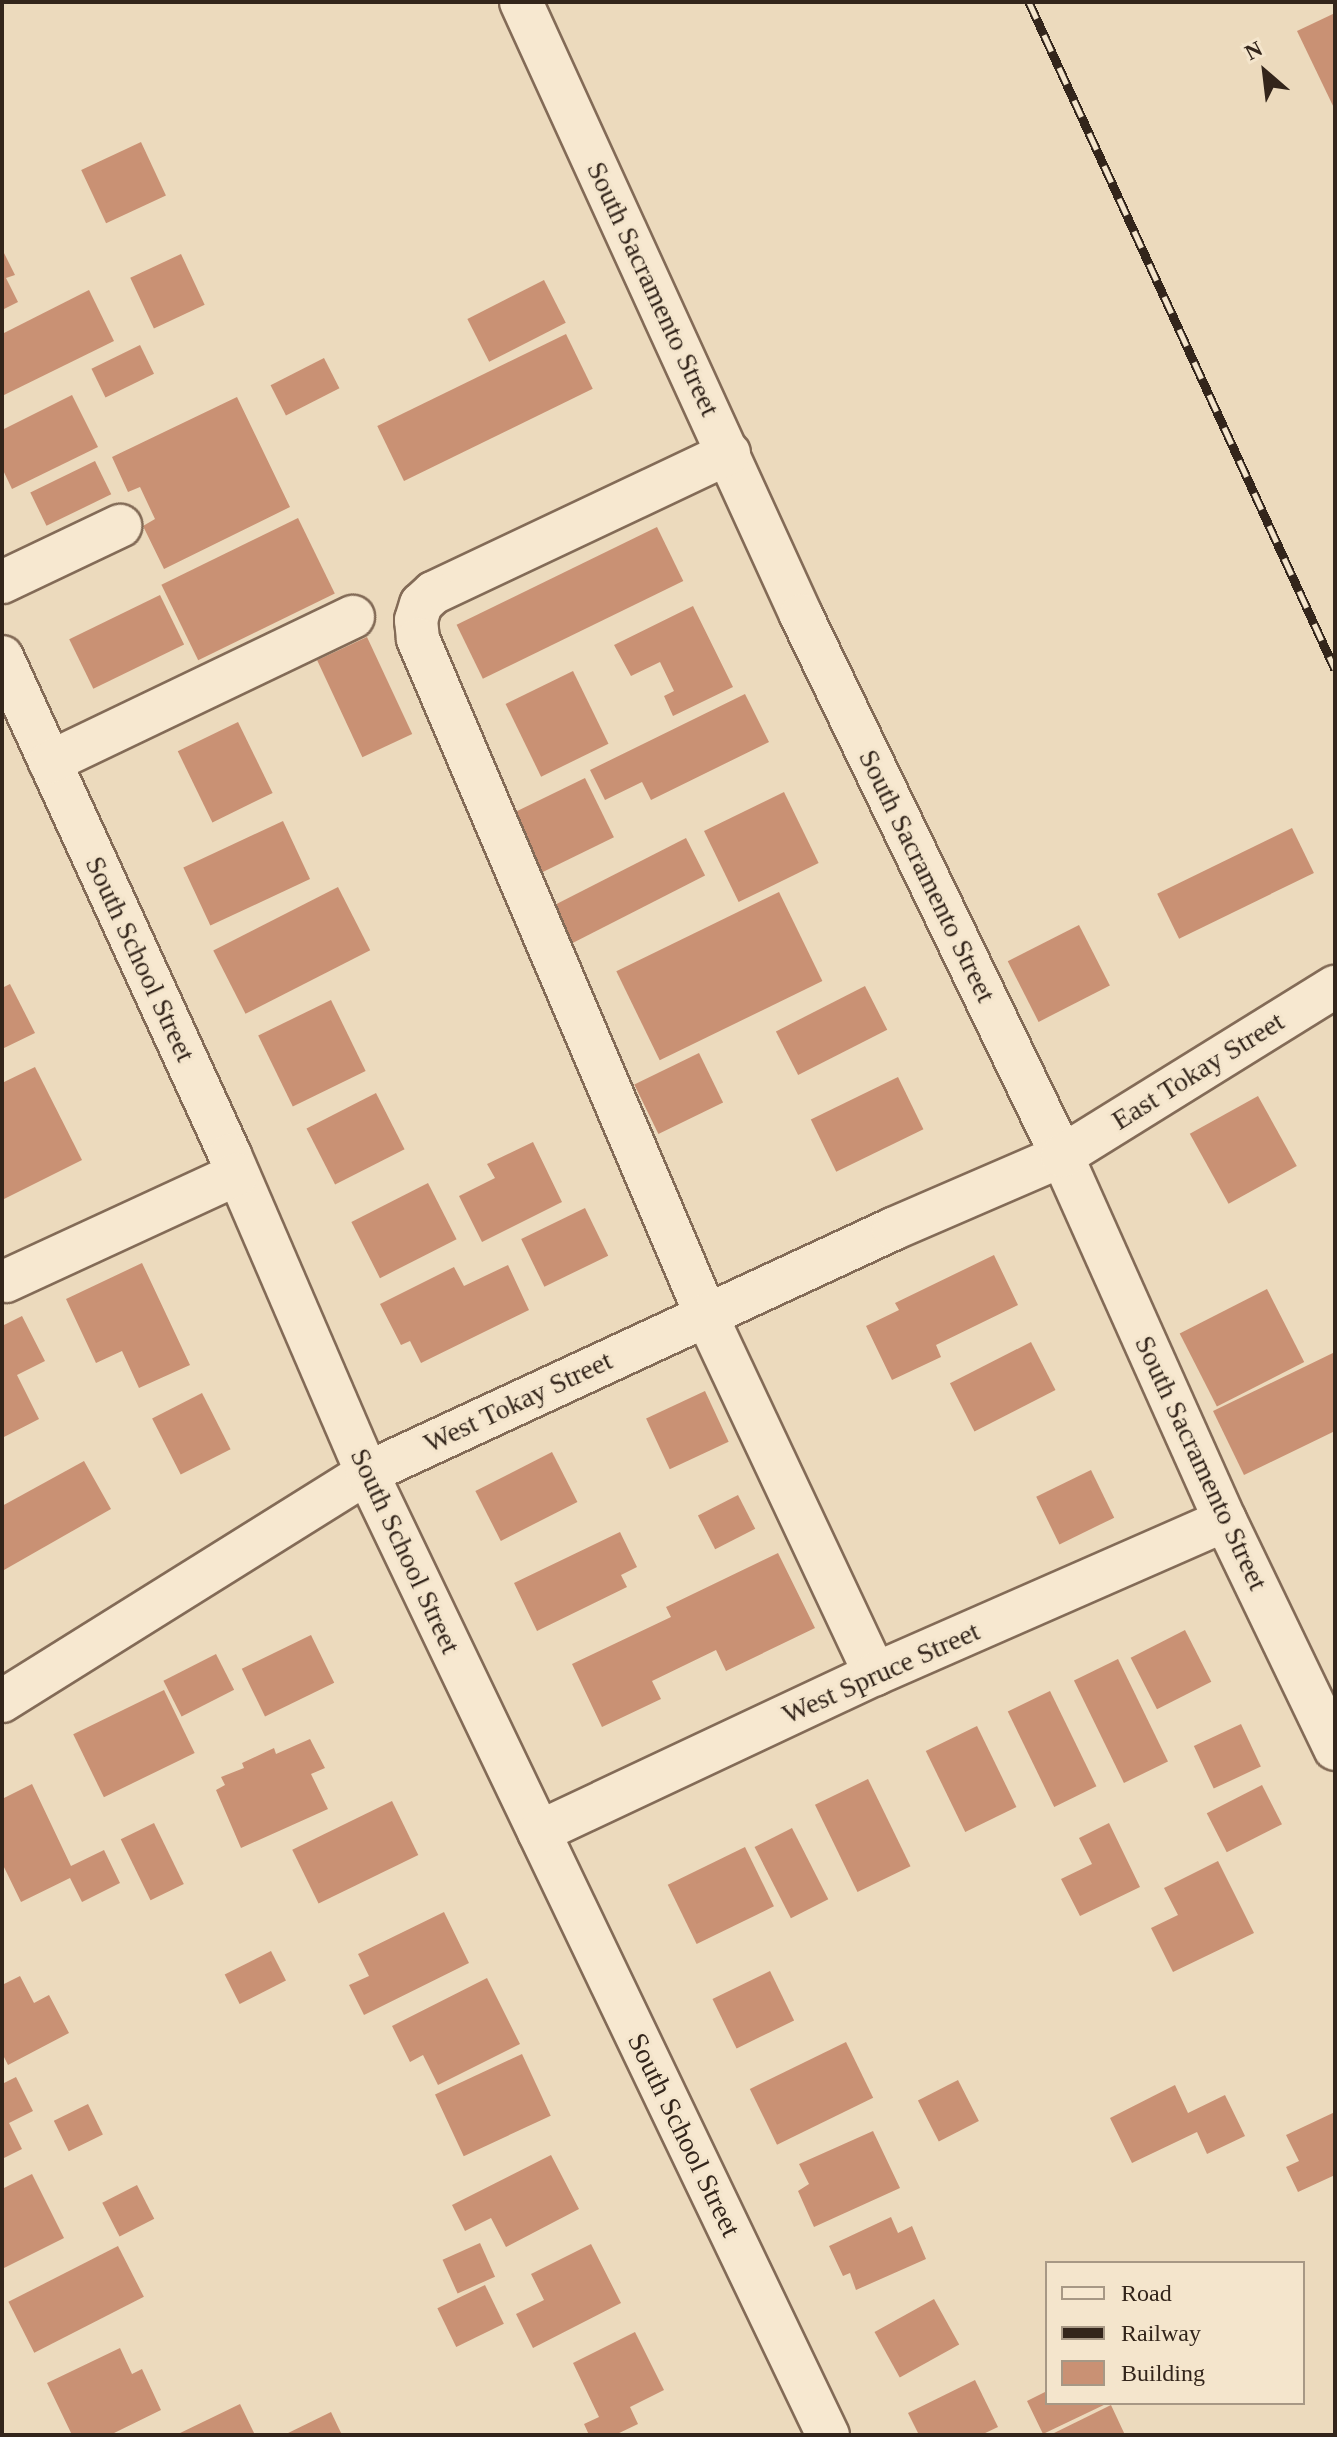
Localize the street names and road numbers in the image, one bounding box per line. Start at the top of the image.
street label: South Sacramento Street [579,156,727,422]
street label: South Sacramento Street [851,744,1003,1008]
street label: South School Street [78,851,202,1067]
street label: East Tokay Street [1106,1005,1290,1137]
street label: South Sacramento Street [1127,1330,1275,1596]
street label: West Tokay Street [418,1344,618,1460]
street label: South School Street [343,1443,467,1659]
street label: West Spruce Street [777,1614,985,1732]
street label: South School Street [620,2028,748,2242]

